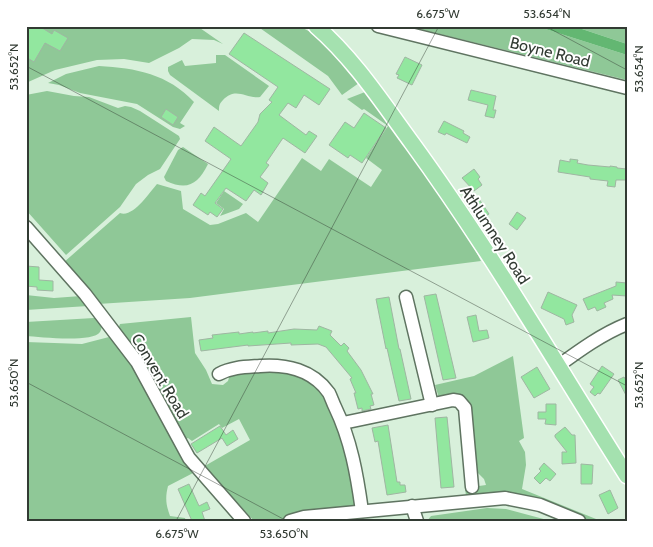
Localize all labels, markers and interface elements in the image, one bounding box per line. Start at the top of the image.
text: 6.675°W [416,6,460,21]
text: 53.654°N [523,6,571,21]
street label: Boyne Road [508,33,592,71]
text: 53.652°N [6,43,21,91]
text: 53.654°N [631,45,646,93]
street label: Athlumney Road [456,182,534,288]
street label: Convent Road [127,330,193,422]
text: 53.650°N [6,358,21,408]
text: 53.652°N [631,361,646,409]
text: 6.675°W [155,526,199,541]
text: 53.650°N [259,526,309,541]

